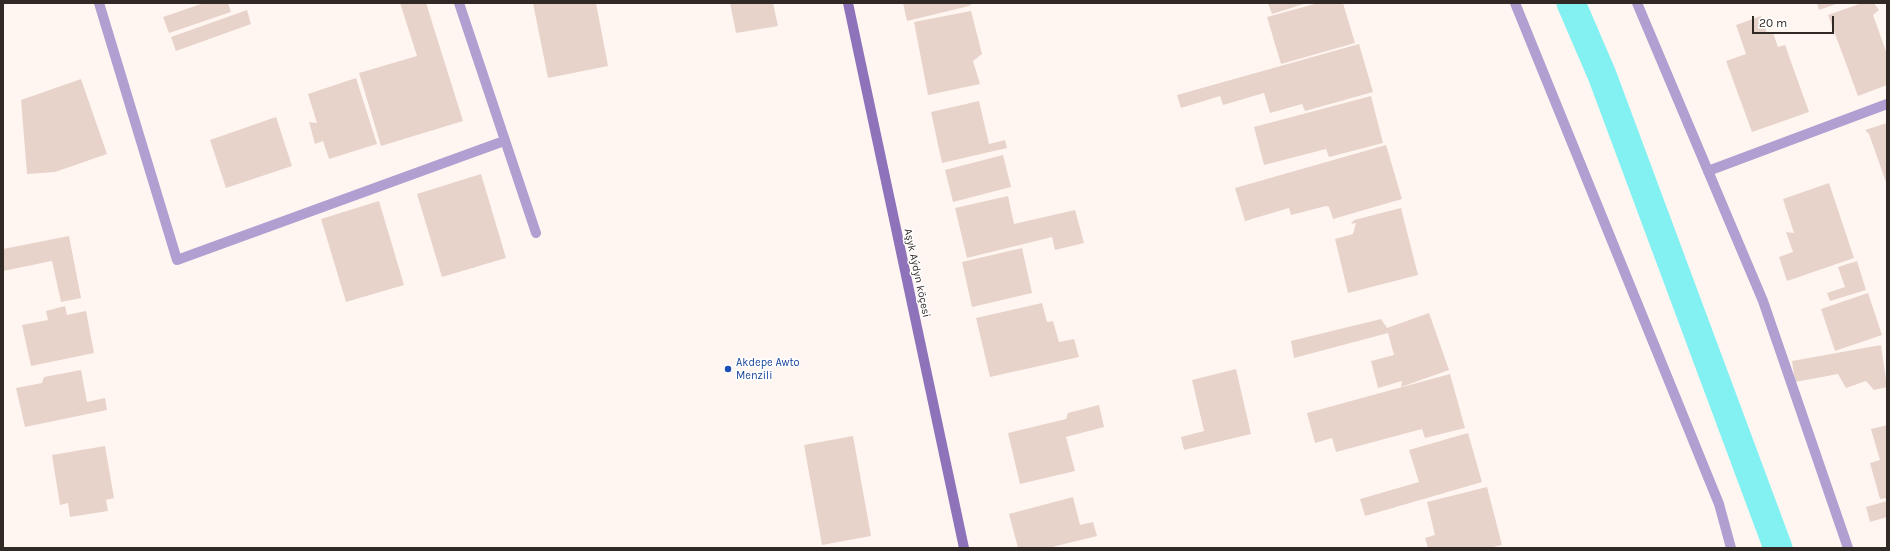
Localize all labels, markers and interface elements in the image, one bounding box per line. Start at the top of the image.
scale bar [1754,8,1836,34]
text: 20 m [1759,16,1787,30]
street label: Aşyk Aýdyn köçesi [901,227,933,319]
place label: Akdepe Awto Menzili [736,356,800,382]
marker: Akdepe Awto Menzili [723,364,733,374]

